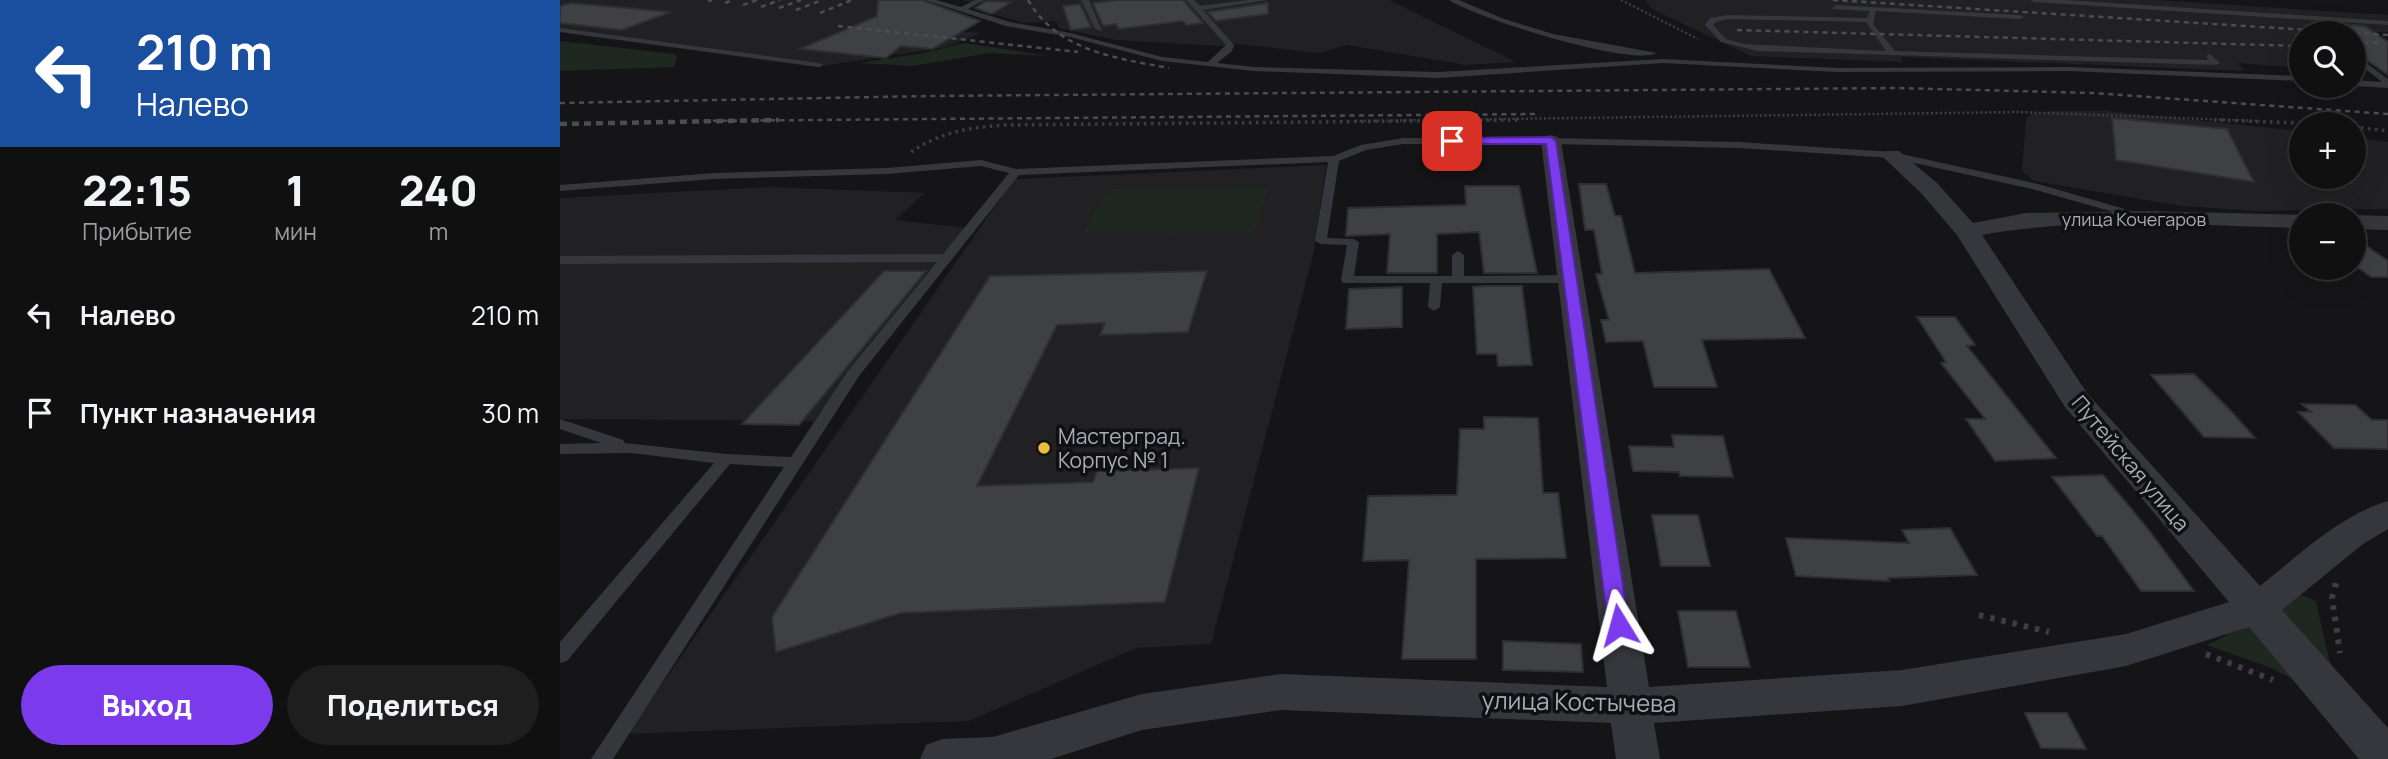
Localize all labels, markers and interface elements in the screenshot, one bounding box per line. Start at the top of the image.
text: 210 m [136,18,273,85]
map controls [2289,21,2366,280]
button: search [2289,21,2366,98]
icon: left [21,28,112,119]
text: Налево [136,82,249,126]
pin [1422,111,1482,171]
button: + [2289,112,2366,189]
icon: arrive [1433,122,1471,160]
text: 22:15 [82,161,192,219]
text: 1 [286,161,305,219]
text: 240 [399,161,478,219]
button: − [2289,203,2366,280]
street label: улица Кочегаров [2062,207,2207,231]
text: Прибытие [82,215,192,247]
text: мин [274,215,317,247]
text: m [429,215,448,247]
icon: left [21,296,59,334]
text: Налево [80,297,176,333]
text: 210 m [471,297,539,333]
street label: Путейская улица [2066,389,2196,537]
icon: arrive [21,394,59,432]
text: Пункт назначения [80,395,316,431]
text: 30 m [482,395,539,431]
place label: Мастерград. Корпус № 1 [1058,422,1186,474]
marker: Мастерград. Корпус № 1 [1036,440,1052,456]
position arrow [1582,588,1656,662]
button: Выход [21,665,273,745]
button: Поделиться [287,665,539,745]
street label: улица Костычева [1481,683,1677,719]

